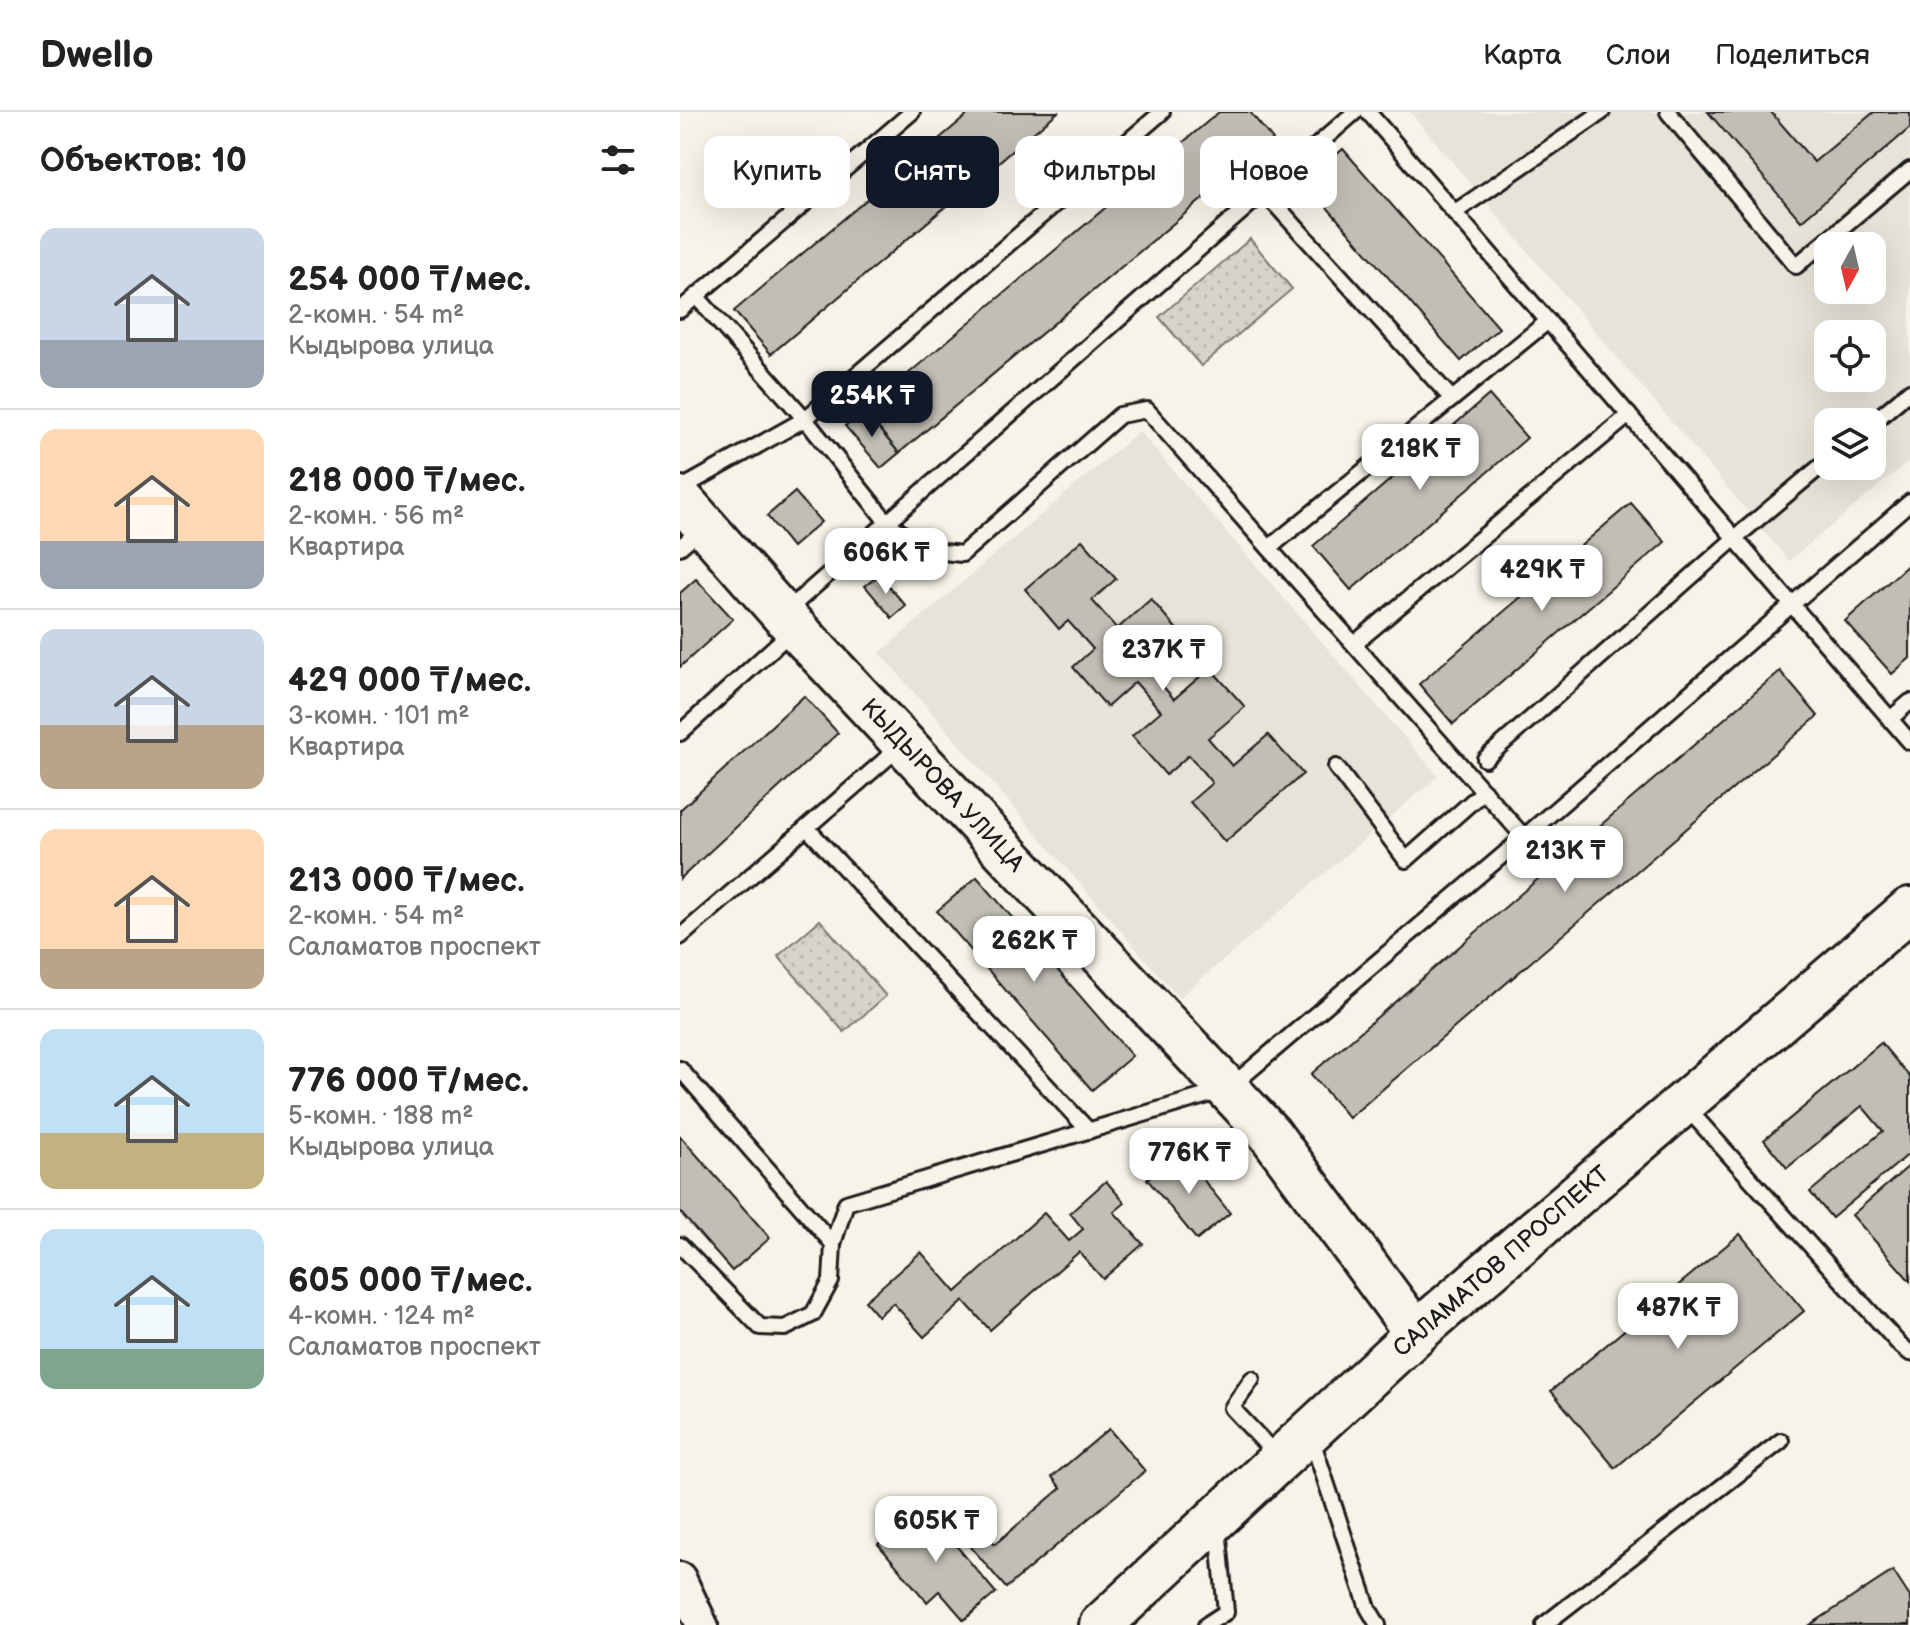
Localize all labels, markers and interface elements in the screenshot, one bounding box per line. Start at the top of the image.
text: Dwello [40,33,154,78]
text: Карта [1483,39,1562,72]
text: Слои [1606,39,1671,72]
text: Поделиться [1715,39,1870,72]
chip: Купить [704,136,850,208]
chip: Снять [866,136,999,208]
chip: Фильтры [1015,136,1184,208]
chip: Новое [1200,136,1337,208]
icon: filters [596,138,640,182]
text: Объектов: 10 [40,140,247,181]
north arrow [1814,232,1886,304]
map controls [1814,232,1886,480]
text: 254 000 ₸/мес. [288,259,531,300]
icon: home [104,260,200,356]
text: 2-комн. · 54 m² [288,300,464,331]
button: locate [1814,320,1886,392]
text: Кыдырова улица [288,331,494,362]
pin: 254K ₸ [807,371,937,439]
text: 254K ₸ [830,381,914,412]
button: layers [1814,408,1886,480]
pin: 218K ₸ [1355,424,1485,492]
text: 218K ₸ [1380,434,1460,465]
text: 218 000 ₸/мес. [288,460,525,501]
icon: home [104,461,200,557]
text: 2-комн. · 56 m² [288,501,464,532]
pin: 606K ₸ [821,528,951,596]
text: Квартира [288,532,405,563]
text: 606K ₸ [843,538,929,569]
pin: 429K ₸ [1477,545,1607,613]
text: 429K ₸ [1499,555,1585,586]
pin: 237K ₸ [1098,625,1228,693]
text: 237K ₸ [1121,635,1205,666]
text: 429 000 ₸/мес. [288,660,531,701]
icon: home [104,661,200,757]
street label: КЫДЫРОВА УЛИЦА [855,693,1031,878]
text: 3-комн. · 101 m² [288,701,470,732]
text: Квартира [288,732,405,763]
pin: 213K ₸ [1500,826,1630,894]
text: 213K ₸ [1525,836,1605,867]
text: 213 000 ₸/мес. [288,860,525,901]
icon: home [104,861,200,957]
text: 2-комн. · 54 m² [288,901,464,932]
pin: 262K ₸ [969,916,1099,984]
text: 262K ₸ [991,926,1077,957]
text: Саламатов проспект [288,932,541,963]
text: 776 000 ₸/мес. [288,1060,529,1101]
icon: home [104,1061,200,1157]
text: 5-комн. · 188 m² [288,1101,473,1132]
pin: 776K ₸ [1124,1128,1254,1196]
text: Кыдырова улица [288,1132,494,1163]
text: 776K ₸ [1147,1138,1231,1169]
street label: САЛАМАТОВ ПРОСПЕКТ [1387,1160,1615,1363]
text: 605 000 ₸/мес. [288,1260,532,1301]
icon: home [104,1261,200,1357]
pin: 487K ₸ [1613,1283,1743,1351]
text: 487K ₸ [1636,1293,1720,1324]
text: 4-комн. · 124 m² [288,1301,475,1332]
text: Саламатов проспект [288,1332,541,1363]
pin: 605K ₸ [871,1496,1001,1564]
text: 605K ₸ [893,1506,979,1537]

